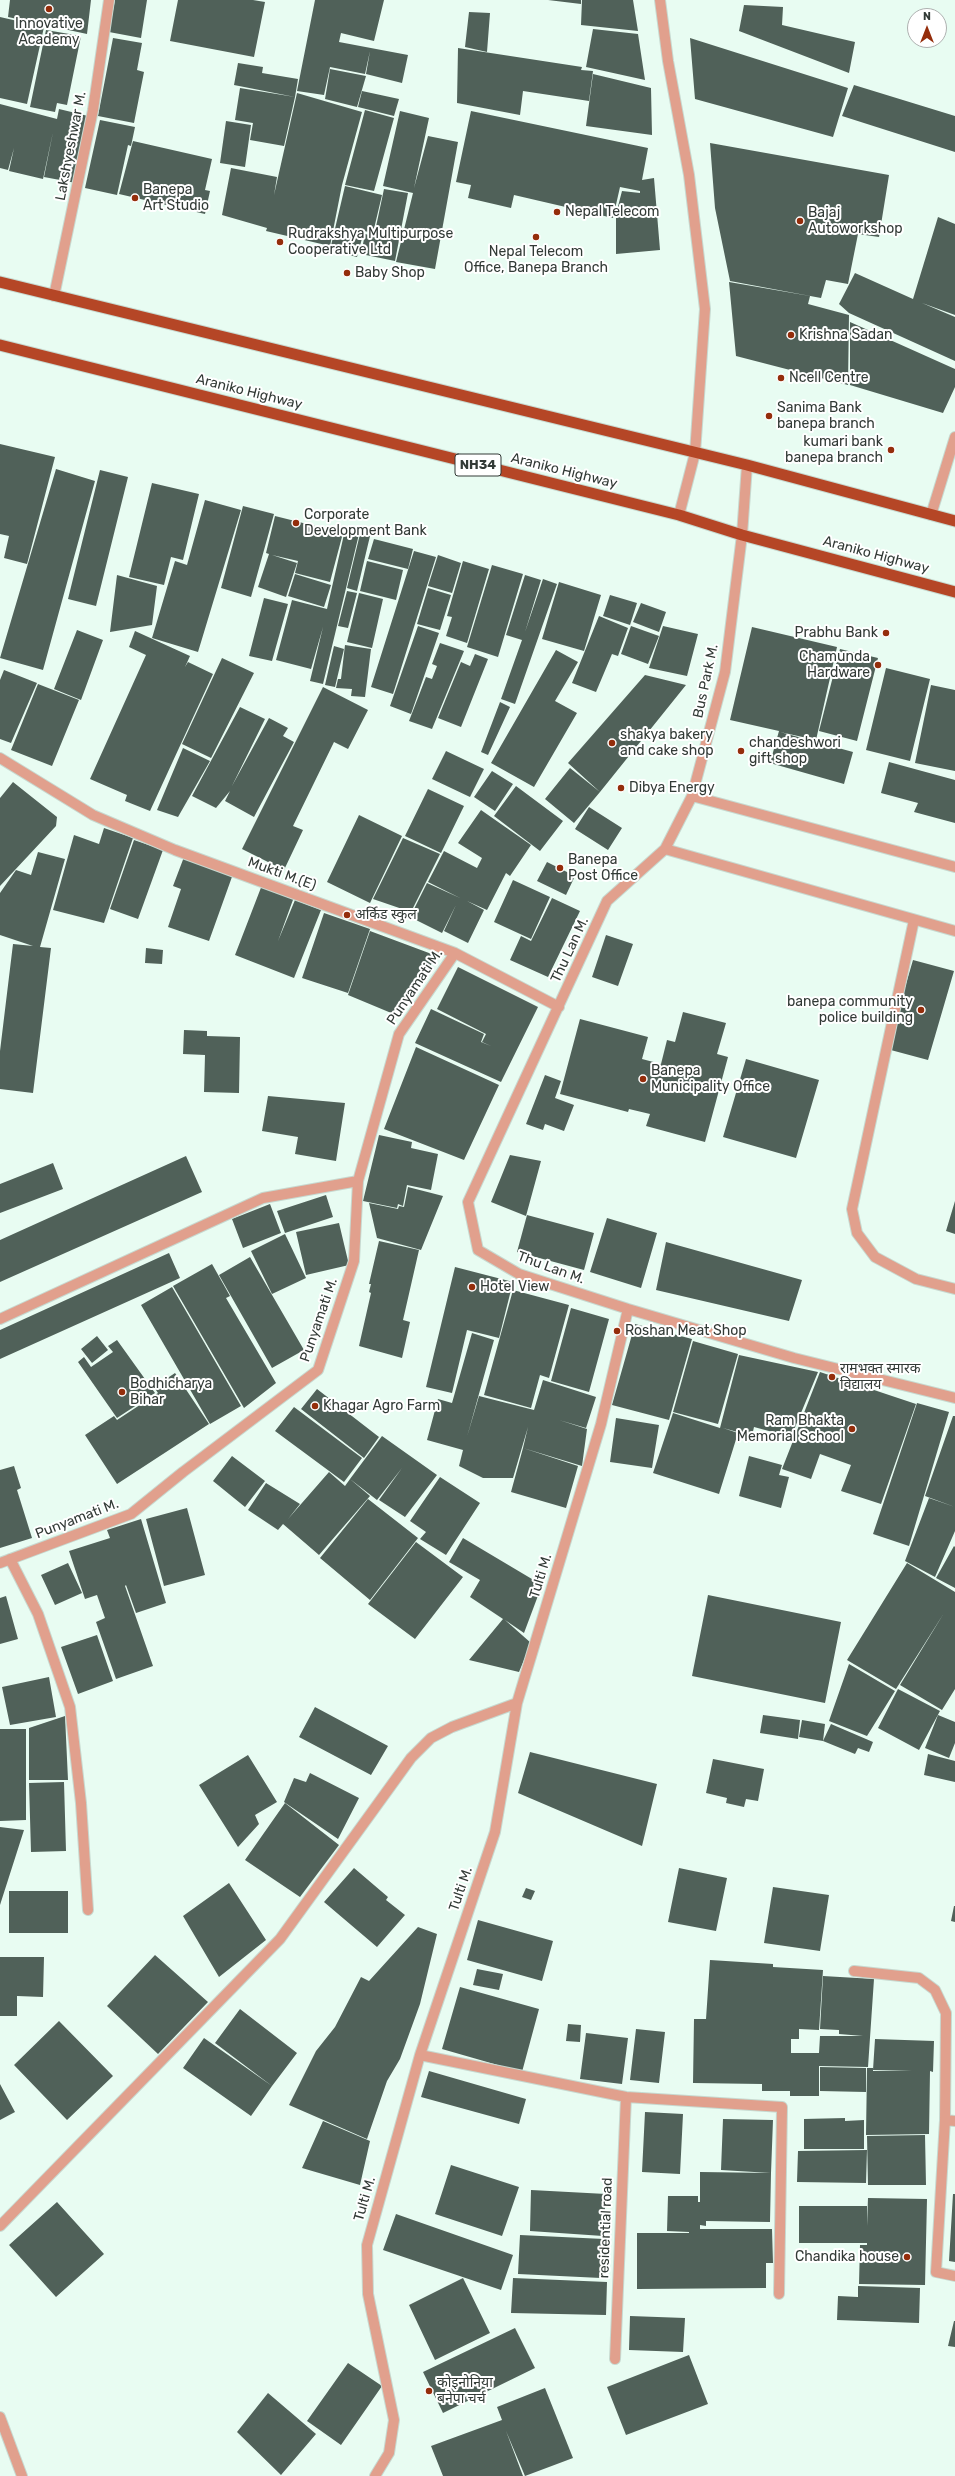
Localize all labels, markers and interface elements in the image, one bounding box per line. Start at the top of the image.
marker: Innovative Academy [44,4,54,14]
north arrow [907,8,947,48]
text: N [923,10,931,23]
place label: Innovative Academy [15,16,83,48]
street label: Lakshyeshwar M. [52,90,90,202]
place label: Banepa Art Studio [143,182,209,214]
marker: Banepa Art Studio [130,193,140,203]
place label: Nepal Telecom [565,204,660,220]
place label: Bajaj Autoworkshop [808,205,903,238]
marker: Nepal Telecom [552,207,562,217]
marker: Bajaj Autoworkshop [795,216,805,226]
place label: Rudrakshya Multipurpose Cooperative Ltd [288,226,453,258]
marker: Nepal Telecom Office, Banepa Branch [531,232,541,242]
marker: Rudrakshya Multipurpose Cooperative Ltd [275,237,285,247]
place label: Nepal Telecom Office, Banepa Branch [464,244,608,276]
place label: Baby Shop [355,265,425,281]
marker: Baby Shop [342,268,352,278]
place label: Krishna Sadan [799,327,892,343]
marker: Krishna Sadan [786,330,796,340]
place label: Ncell Centre [789,370,869,386]
street label: Araniko Highway [194,371,304,413]
marker: Ncell Centre [776,373,786,383]
place label: Sanima Bank banepa branch [777,400,875,432]
marker: Sanima Bank banepa branch [764,411,774,421]
place label: kumari bank banepa branch [785,434,883,466]
marker: kumari bank banepa branch [886,445,896,455]
street label: Araniko Highway [509,450,619,492]
road number: NH34 [455,454,501,476]
place label: Corporate Development Bank [304,507,427,540]
marker: Corporate Development Bank [291,518,301,528]
street label: Araniko Highway [821,533,931,577]
place label: Prabhu Bank [795,625,878,641]
marker: Prabhu Bank [881,628,891,638]
street label: Bus Park M. [690,642,722,720]
place label: Chamunda Hardware [799,649,870,682]
marker: Chamunda Hardware [873,660,883,670]
place label: shakya bakery and cake shop [620,727,714,760]
place label: chandeshwori gift shop [749,735,841,768]
marker: shakya bakery and cake shop [607,738,617,748]
marker: chandeshwori gift shop [736,746,746,756]
place label: Dibya Energy [629,780,715,796]
marker: Dibya Energy [616,783,626,793]
place label: Banepa Post Office [568,852,638,884]
street label: Mukti M.(E) [245,854,319,894]
marker: Banepa Post Office [555,863,565,873]
place label: अर्किड स्कुल [355,907,417,923]
marker: अर्किड स्कुल [342,910,352,920]
street label: Thu Lan M. [548,915,592,985]
street label: Punyamati M. [383,946,447,1028]
place label: banepa community police building [787,994,913,1026]
marker: banepa community police building [916,1005,926,1015]
place label: Banepa Municipality Office [651,1063,770,1096]
marker: Banepa Municipality Office [638,1074,648,1084]
street label: Thu Lan M. [515,1248,587,1288]
street label: Punyamati M. [297,1276,341,1364]
place label: Hotel View [480,1279,549,1295]
marker: Hotel View [467,1282,477,1292]
place label: Roshan Meat Shop [625,1323,747,1339]
marker: Roshan Meat Shop [612,1326,622,1336]
place label: रामभक्त स्मारक विद्यालय [840,1361,920,1394]
marker: रामभक्त स्मारक विद्यालय [827,1372,837,1382]
place label: Bodhicharya Bihar [130,1376,212,1408]
marker: Bodhicharya Bihar [117,1387,127,1397]
place label: Khagar Agro Farm [323,1398,440,1414]
marker: Khagar Agro Farm [310,1401,320,1411]
place label: Ram Bhakta Memorial School [737,1413,844,1446]
marker: Ram Bhakta Memorial School [847,1424,857,1434]
street label: Punyamati M. [33,1495,121,1543]
street label: Tulti M. [526,1552,556,1600]
street label: Tulti M. [446,1865,476,1913]
street label: Tulti M. [351,2175,379,2223]
street label: residential road [596,2177,616,2279]
place label: Chandika house [795,2249,899,2265]
marker: Chandika house [902,2252,912,2262]
place label: कोइनोनिया बनेपा चर्च [437,2375,493,2408]
marker: कोइनोनिया बनेपा चर्च [424,2386,434,2396]

